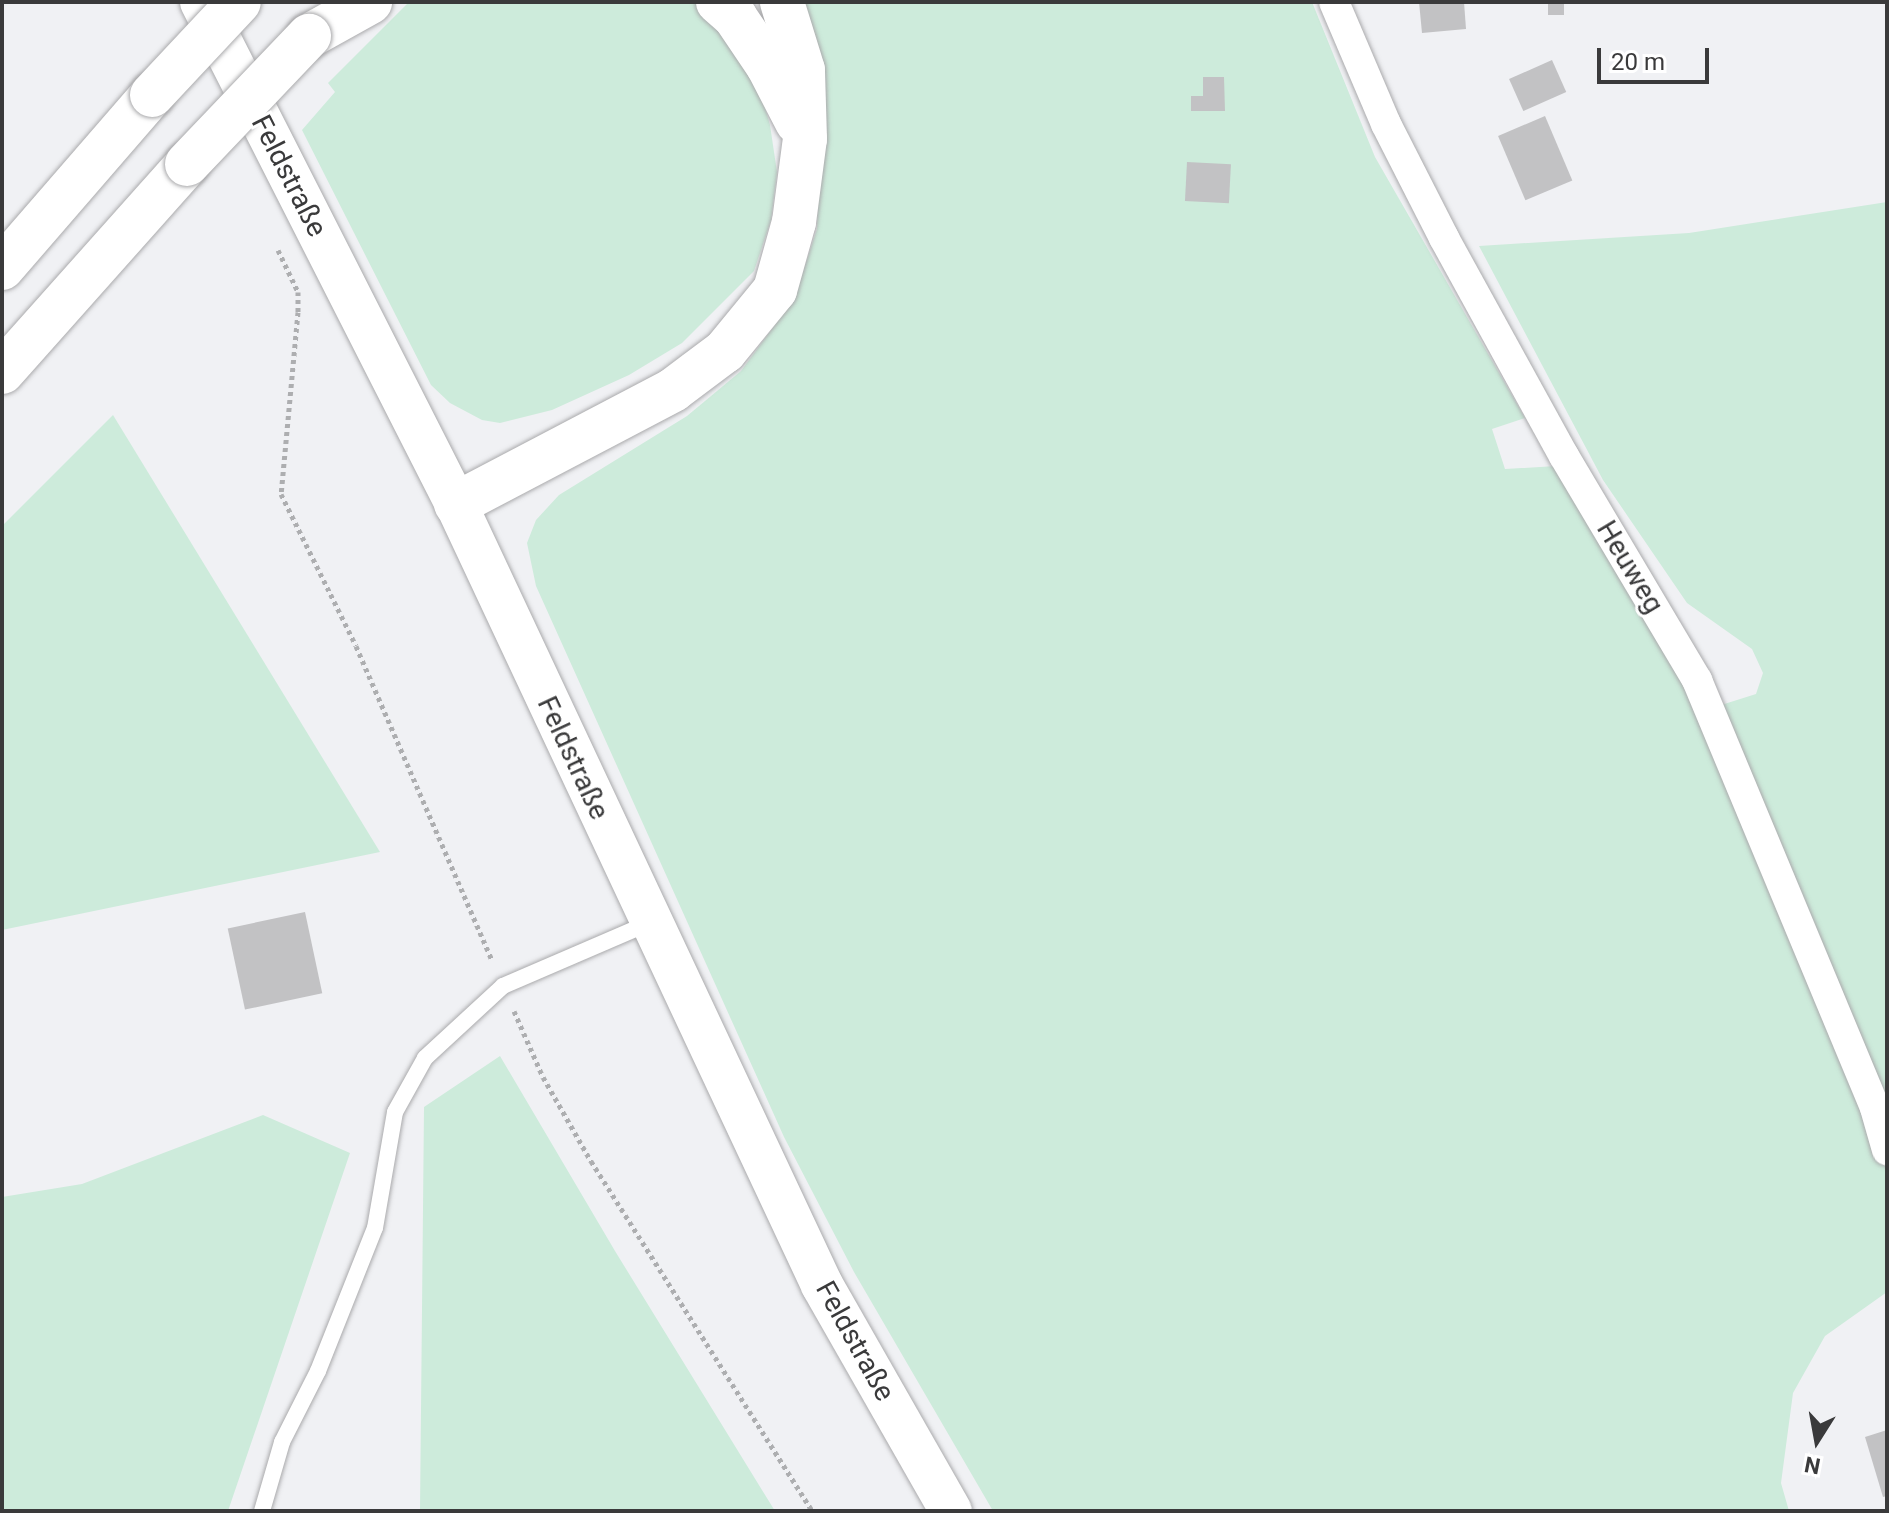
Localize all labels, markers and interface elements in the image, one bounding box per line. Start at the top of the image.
scale bar [1601,32,1713,82]
text: 20 m [1611,48,1665,76]
street label: Feldstraße [244,110,334,242]
street label: Heuweg [1589,515,1671,619]
street label: Feldstraße [530,691,616,825]
street label: Feldstraße [808,1275,902,1407]
north arrow [1777,1401,1857,1481]
text: N [1802,1451,1822,1479]

